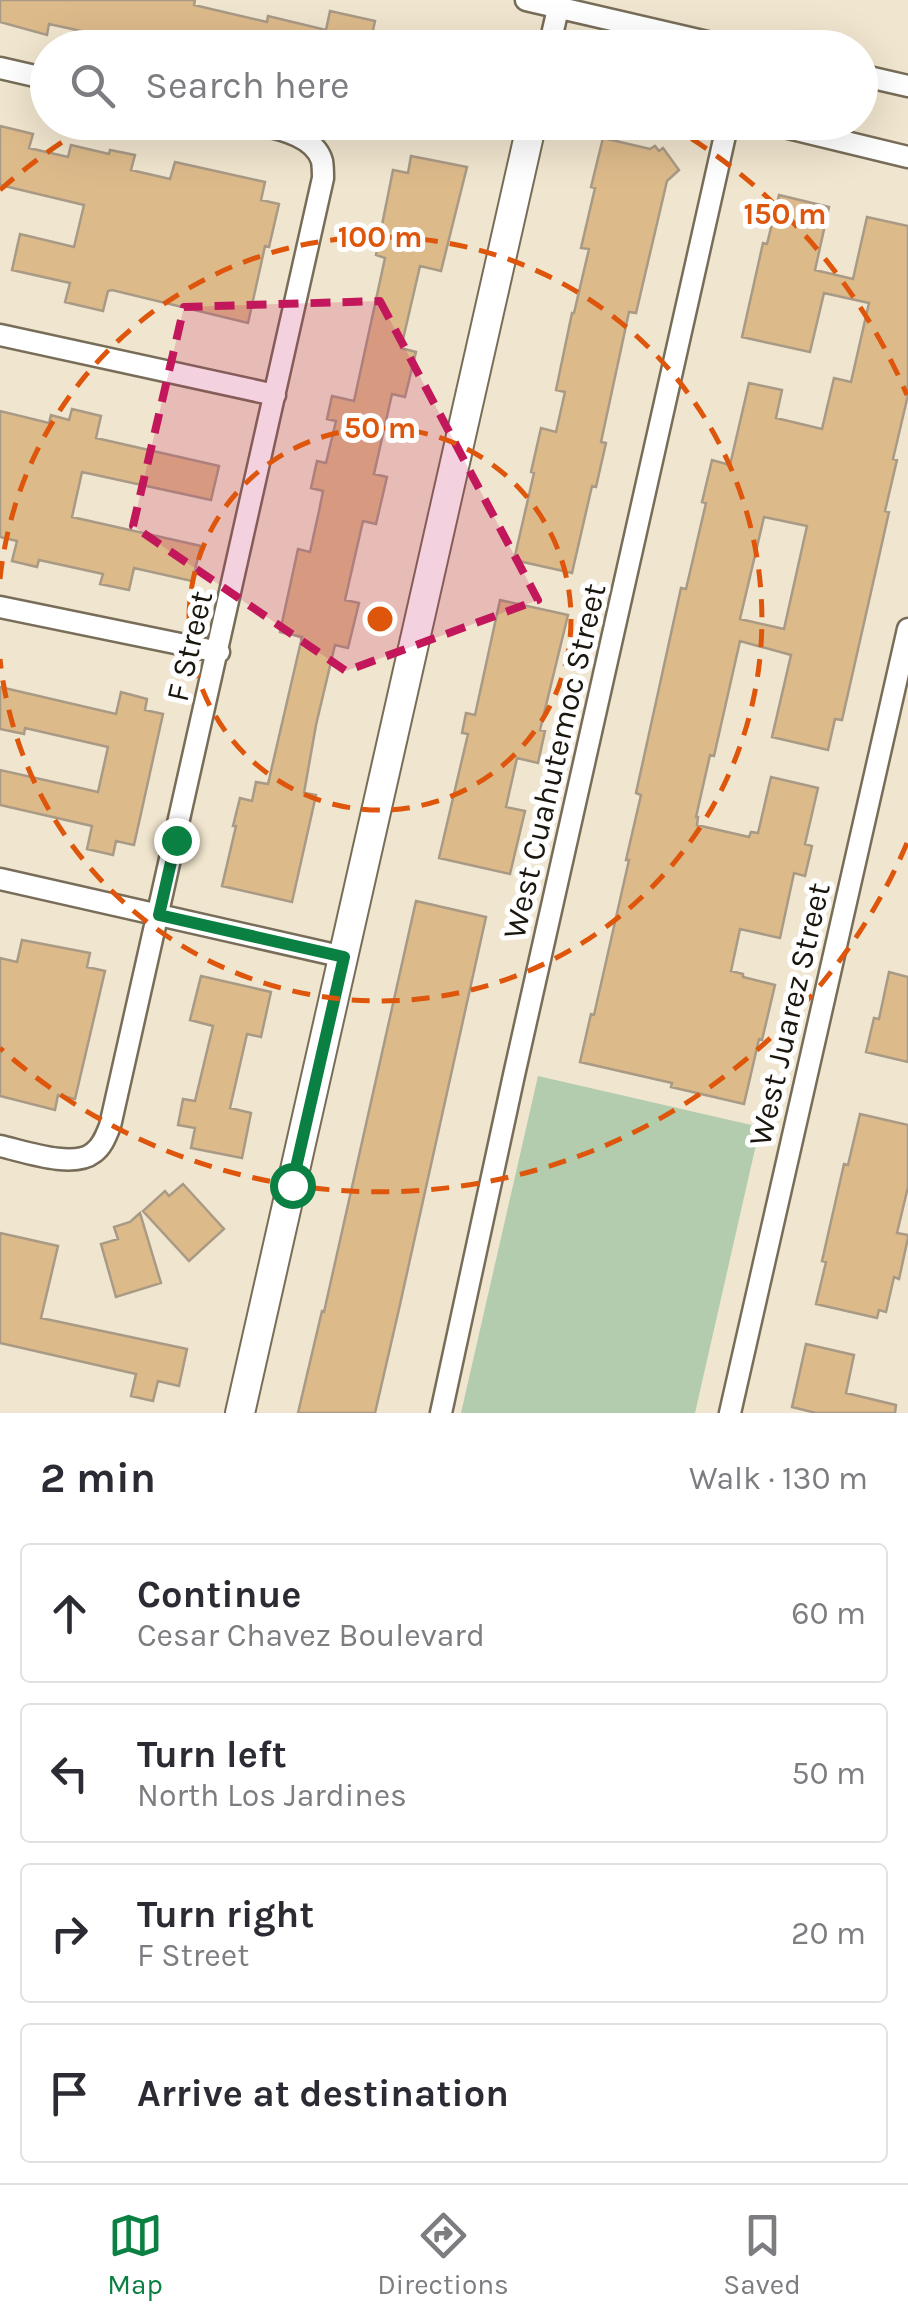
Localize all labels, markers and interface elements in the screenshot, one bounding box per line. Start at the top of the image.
search box [30,30,878,140]
icon: search [65,58,120,113]
text: Search here [145,63,349,108]
text: 150 m [743,196,827,232]
text: 100 m [338,219,422,255]
text: 50 m [344,410,416,446]
street label: West Cuahutemoc Street [496,580,613,942]
street label: F Street [159,587,220,705]
centre of rings [362,601,398,637]
route end [154,818,200,864]
street label: West Juarez Street [741,879,838,1149]
route start [270,1163,316,1209]
text: 2 min [40,1453,156,1503]
text: Walk · 130 m [689,1460,868,1497]
text: Continue [137,1572,301,1617]
icon: ahead [42,1586,97,1641]
text: 60 m [791,1595,866,1632]
text: Cesar Chavez Boulevard [137,1617,485,1654]
text: Turn left [137,1732,287,1777]
icon: left [42,1746,97,1801]
text: 50 m [791,1755,866,1792]
text: North Los Jardines [137,1777,407,1814]
text: Turn right [137,1892,314,1937]
icon: right [42,1906,97,1961]
text: 20 m [791,1915,866,1952]
text: F Street [137,1937,249,1974]
icon: arrive [42,2066,97,2121]
text: Arrive at destination [137,2071,509,2116]
tab: Map [107,2208,163,2301]
tab: Directions [377,2208,509,2301]
tab: Saved [723,2208,801,2301]

